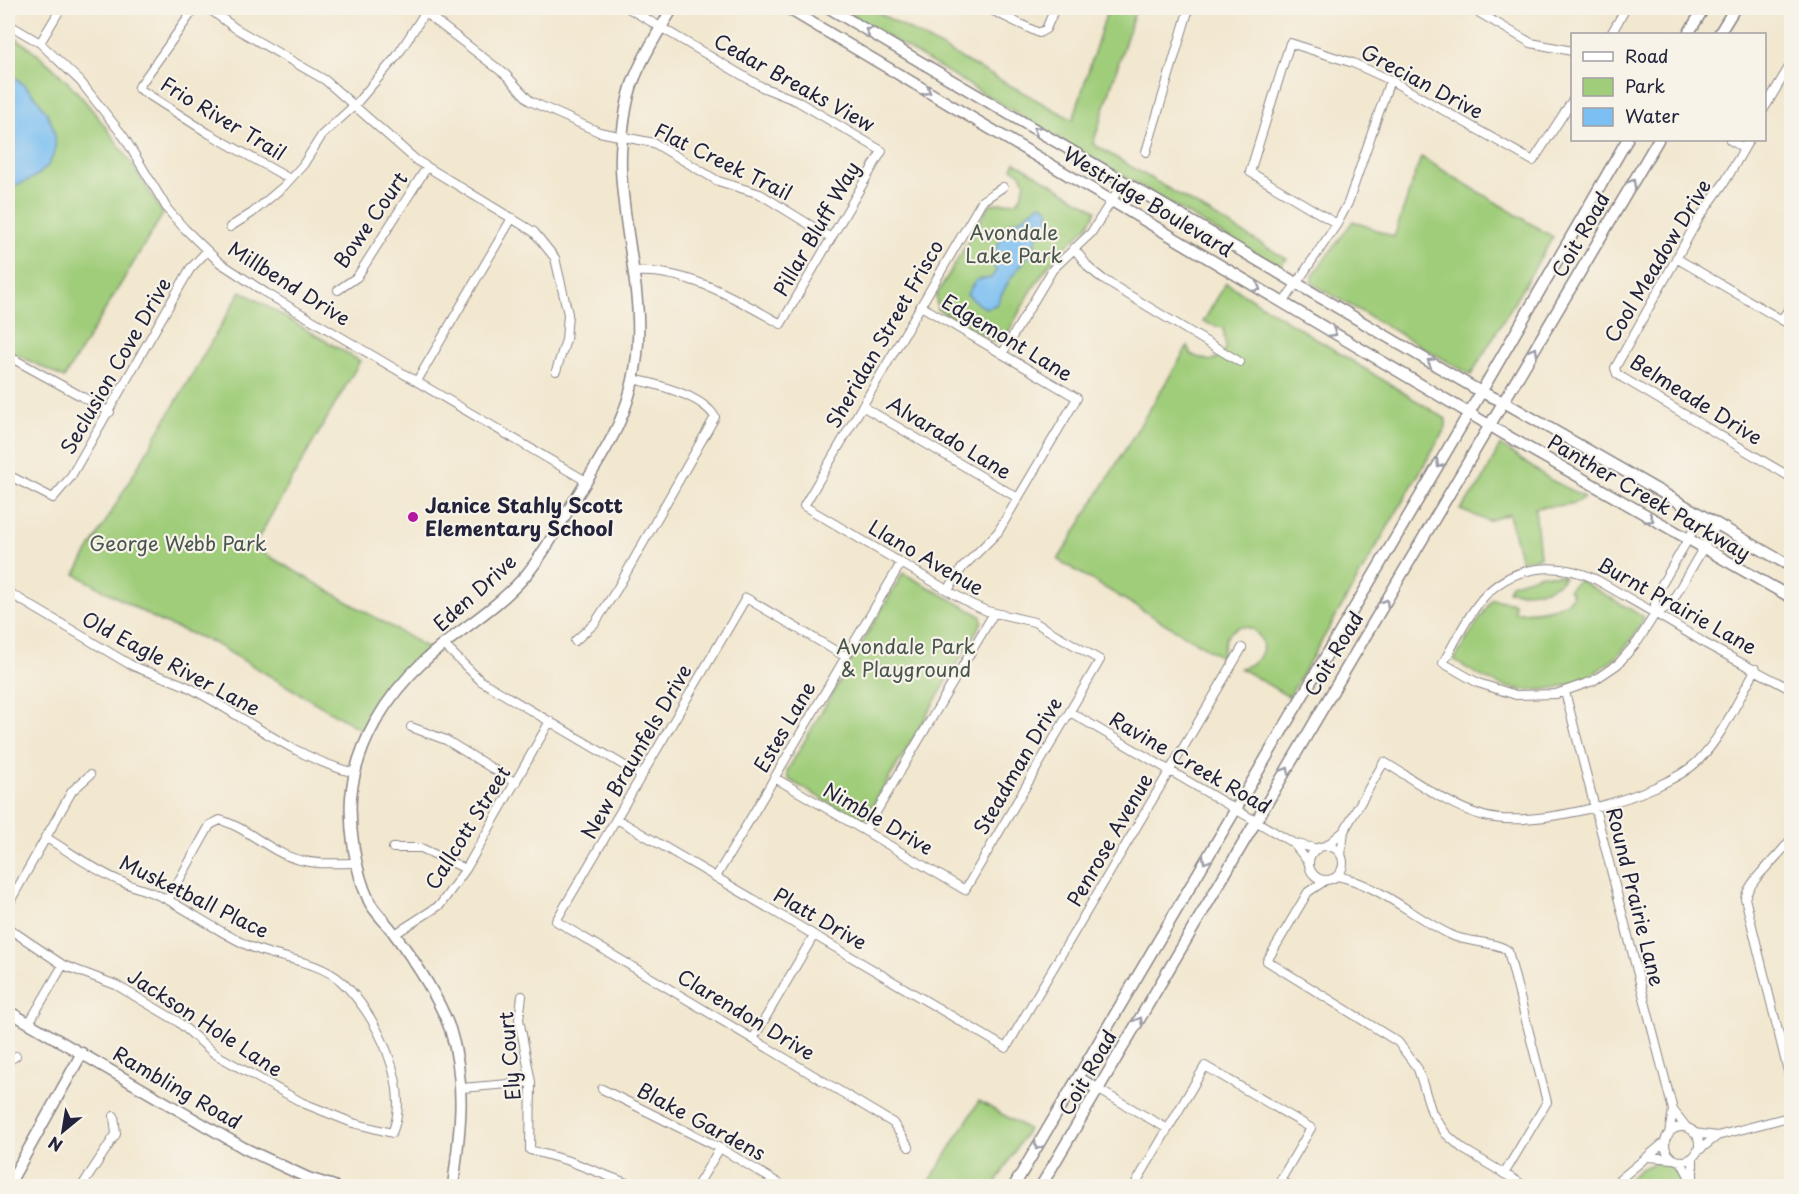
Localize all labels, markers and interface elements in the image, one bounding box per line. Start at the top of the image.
street label: Cedar Breaks View [709,25,881,139]
one-way arrow [865,27,875,39]
legend [1571,33,1766,141]
street label: Grecian Drive [1356,36,1489,126]
text: Road [1625,42,1669,69]
street label: Frio River Trail [155,69,292,167]
text: Park [1625,72,1665,99]
one-way arrow [921,84,931,96]
text: Water [1625,102,1680,129]
street label: Flat Creek Trail [649,115,797,207]
one-way arrow [1033,126,1043,138]
street label: Westridge Boulevard [1058,138,1239,264]
street label: Pillar Bluff Way [765,155,867,302]
street label: Bowe Court [326,165,415,274]
street label: Cool Meadow Drive [1596,173,1718,348]
one-way arrow [1625,179,1637,189]
street label: Coit Road [1544,186,1617,283]
park label: Avondale Lake Park [965,217,1063,270]
street label: Millbend Drive [223,234,356,333]
street label: Sheridan Street Frisco [818,234,950,433]
street label: Seclusion Cove Drive [52,272,178,459]
one-way arrow [1251,281,1261,292]
street label: Edgemont Lane [936,286,1079,388]
one-way arrow [1327,326,1337,337]
street label: Belmeade Drive [1625,346,1768,452]
one-way arrow [1527,347,1538,357]
one-way arrow [1427,358,1437,369]
street label: Alvarado Lane [882,388,1017,486]
street label: Panther Creek Parkway [1542,427,1757,568]
one-way arrow [1435,458,1447,468]
place label: Janice Stahly Scott Elementary School [425,490,623,543]
marker: Janice Stahly Scott Elementary School [406,510,420,524]
street label: Llano Avenue [863,512,990,602]
one-way arrow [1644,512,1654,523]
park label: George Webb Park [89,528,267,558]
street label: Eden Drive [426,547,523,638]
street label: Burnt Prairie Lane [1592,549,1763,661]
one-way arrow [1378,599,1390,609]
street label: Old Eagle River Lane [77,603,266,723]
street label: Coit Road [1296,605,1370,702]
park label: Avondale Park & Playground [836,631,976,684]
street label: New Braunfels Drive [574,658,699,845]
street label: Estes Lane [746,675,822,778]
street label: Steadman Drive [966,691,1069,840]
street label: Ravine Creek Road [1104,704,1277,821]
street label: Callcott Street [417,760,517,895]
street label: Penrose Avenue [1059,767,1160,912]
one-way arrow [1278,767,1290,777]
street label: Nimble Drive [818,774,939,862]
street label: Round Prairie Lane [1599,804,1673,989]
street label: Musketball Place [115,847,274,945]
one-way arrow [1202,853,1214,864]
street label: Platt Drive [768,879,873,957]
street label: Jackson Hole Lane [122,961,289,1084]
street label: Clarendon Drive [672,961,821,1067]
street label: Ely Court [490,1010,528,1102]
one-way arrow [1132,1017,1144,1027]
street label: Coit Road [1051,1024,1124,1121]
street label: Rambling Road [108,1038,247,1136]
street label: Blake Gardens [632,1075,771,1168]
north arrow [33,1101,93,1161]
text: N [44,1131,66,1158]
one-way arrow [1033,1140,1045,1150]

